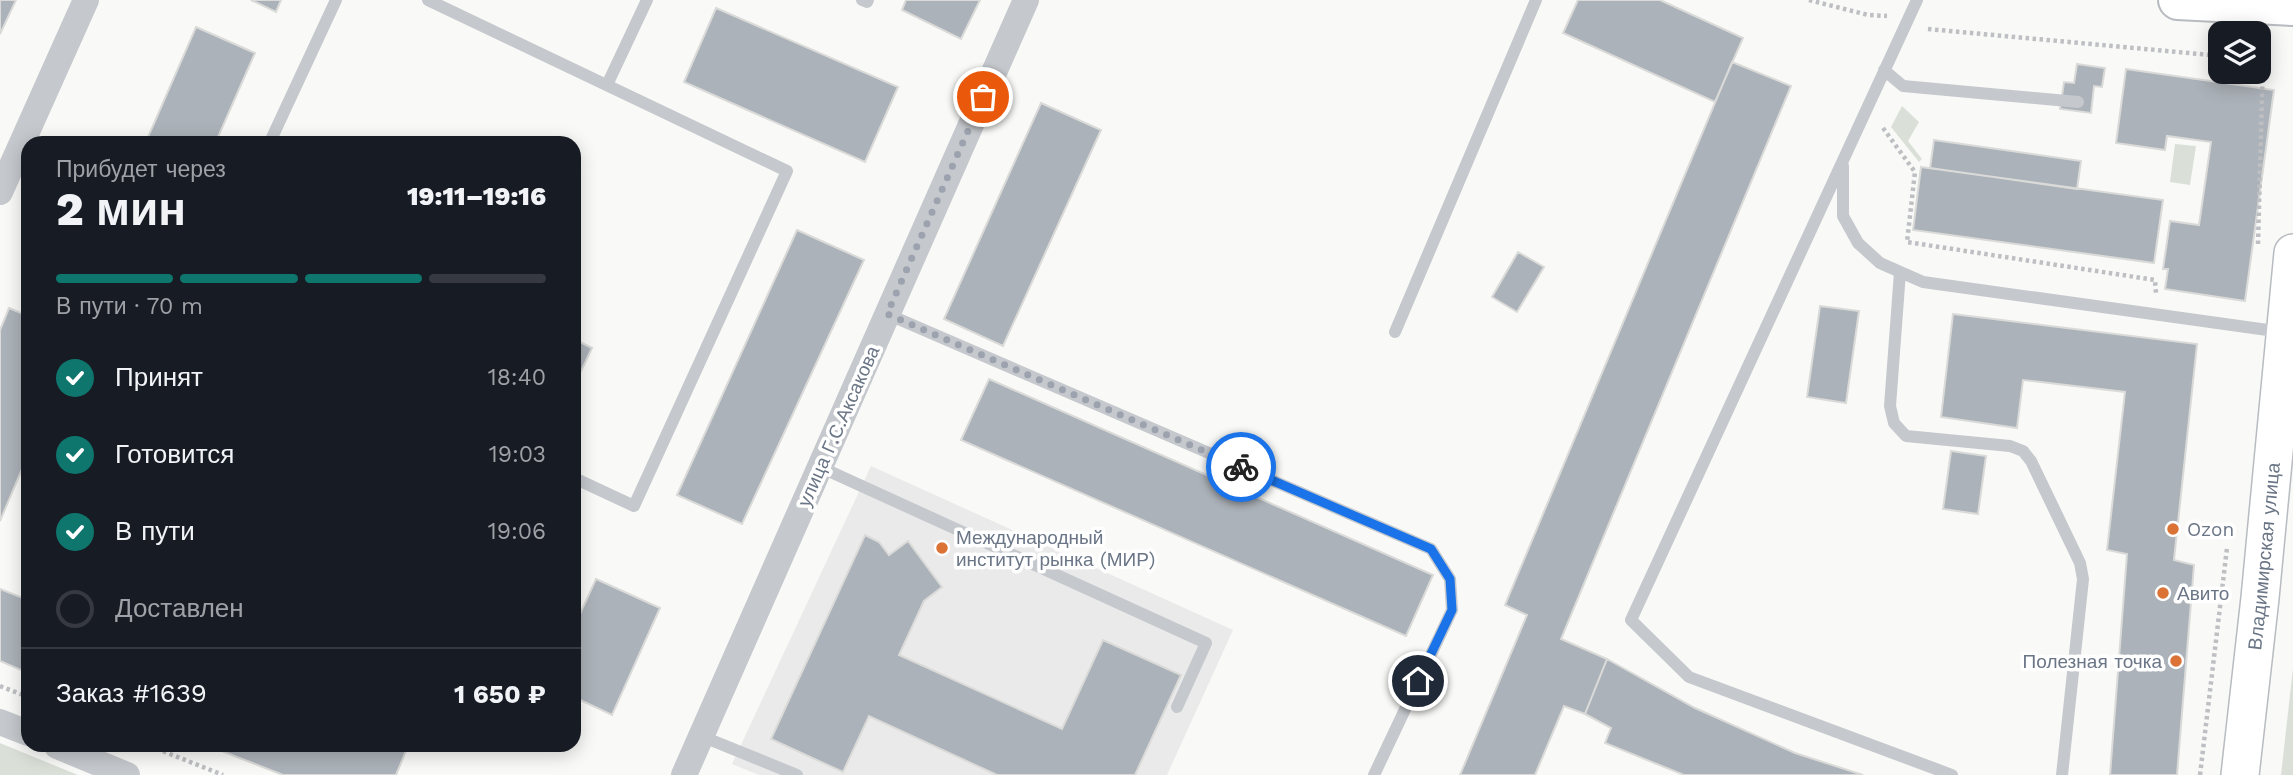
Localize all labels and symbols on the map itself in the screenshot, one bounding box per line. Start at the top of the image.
pin [953,67,1013,127]
street label: улица Г.С.Аксакова [793,342,884,510]
courier [1206,432,1276,502]
street label: Владимирская улица [2243,461,2285,651]
place label: Ozon [2187,518,2234,541]
marker: Ozon [2165,521,2181,537]
place label: Международный институт рынка (МИР) [956,526,1155,571]
marker: Международный институт рынка (МИР) [934,540,950,556]
place label: Авито [2177,582,2229,605]
marker: Авито [2155,585,2171,601]
place label: Полезная точка [2023,650,2162,673]
pin [1388,651,1448,711]
marker: Полезная точка [2168,653,2184,669]

